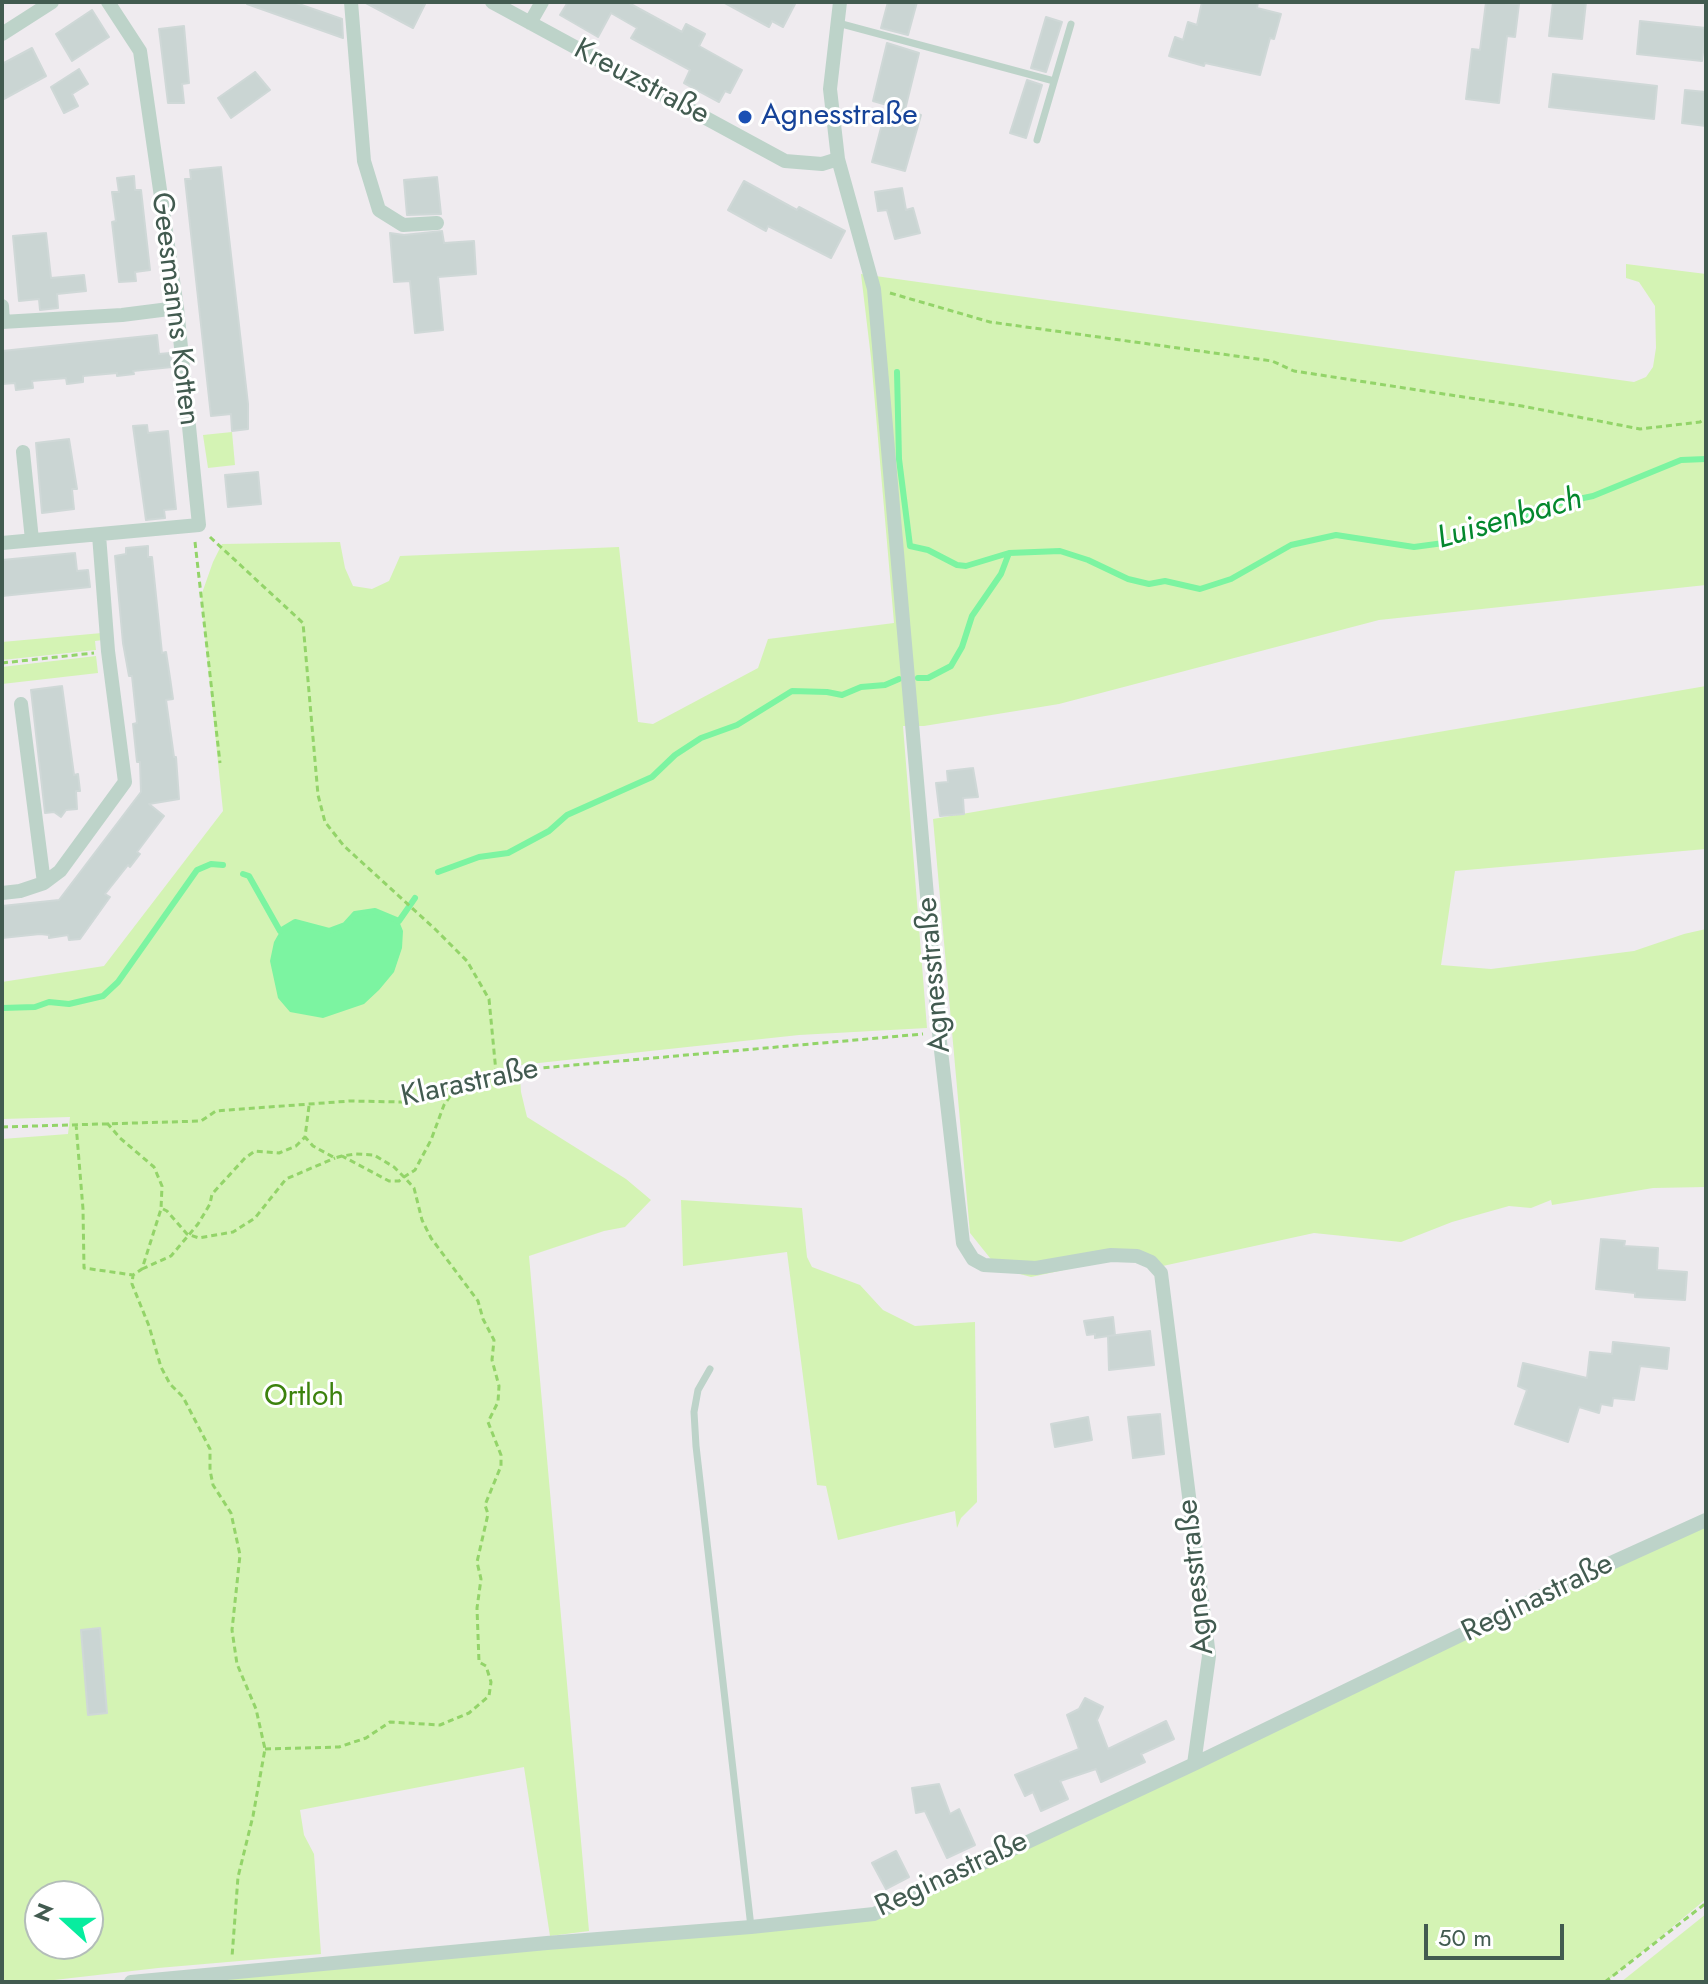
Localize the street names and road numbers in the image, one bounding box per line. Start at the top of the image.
street label: Kreuzstraße [567,32,715,134]
street label: Geesmanns Kotten [142,190,206,428]
street label: Agnesstraße [910,895,960,1055]
street label: Klarastraße [398,1052,542,1116]
street label: Agnesstraße [1171,1497,1223,1657]
street label: Reginastraße [1457,1547,1619,1651]
street label: Reginastraße [870,1824,1034,1926]

